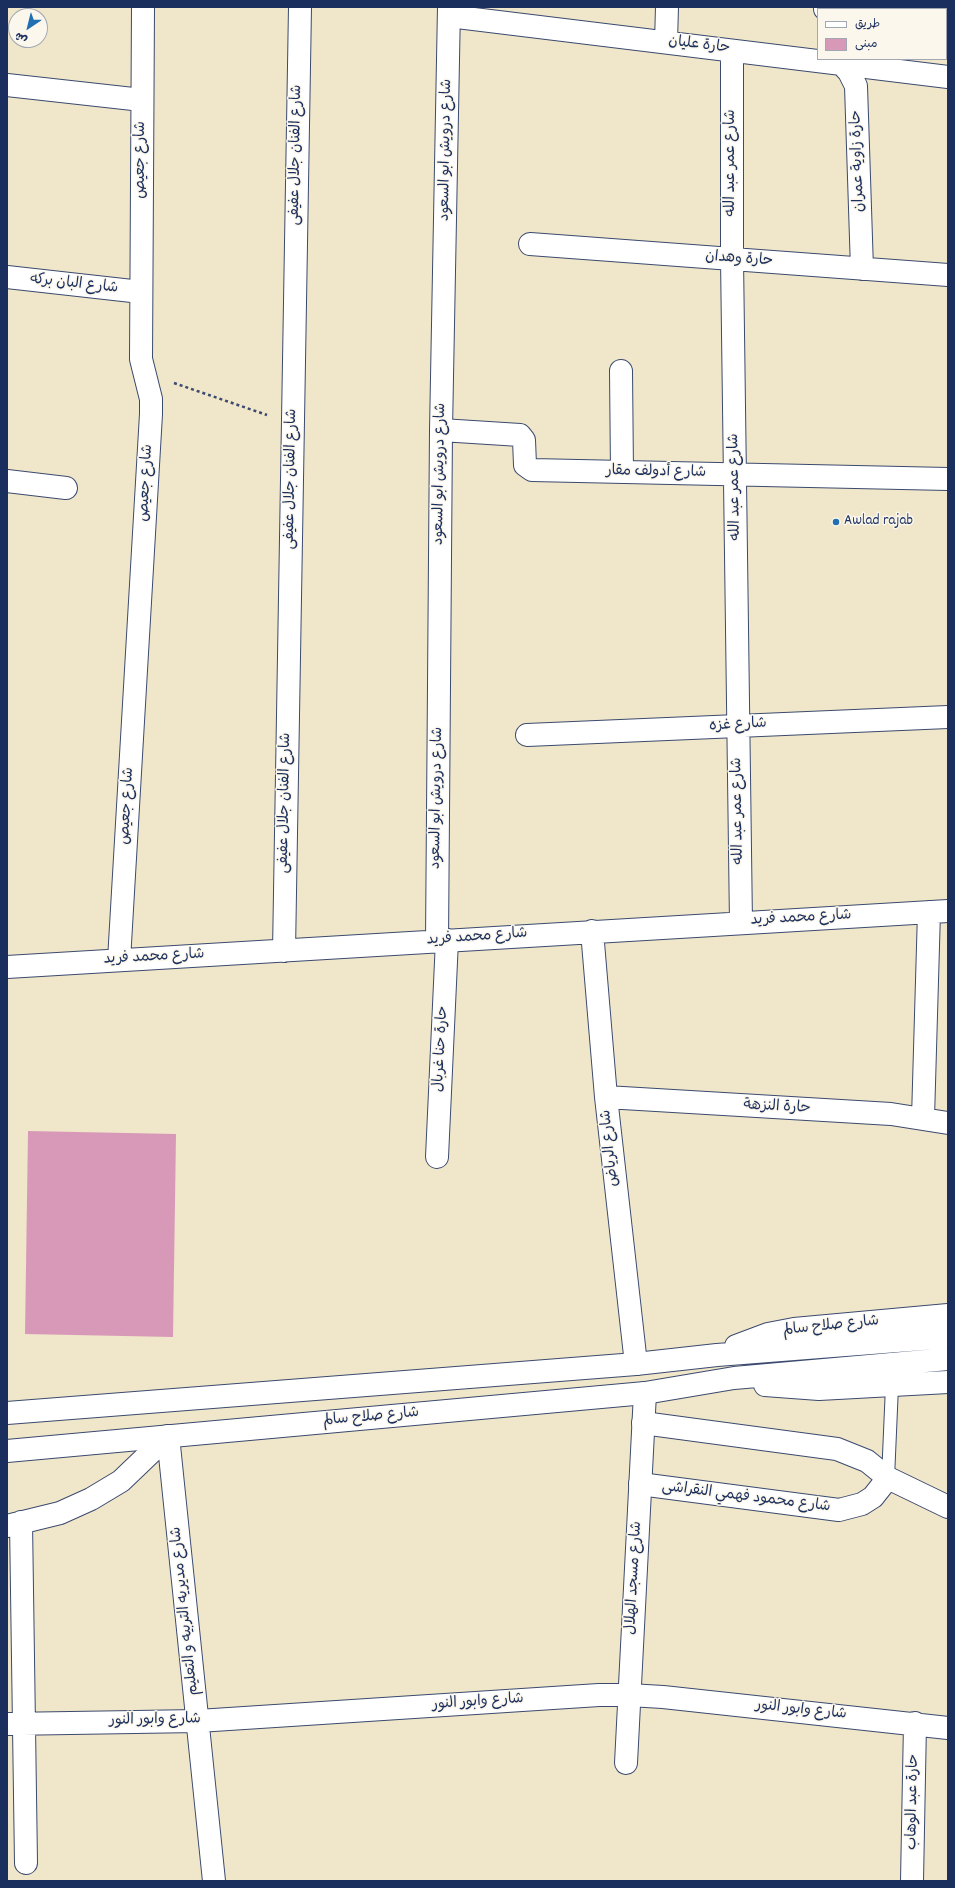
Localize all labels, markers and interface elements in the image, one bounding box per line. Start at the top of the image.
north arrow [8,8,48,48]
legend [817,8,947,60]
text: طريق [855,16,880,33]
text: ش [12,27,31,47]
street label: حارة عليان [667,33,731,59]
text: مبنى [855,36,878,53]
street label: شارع درويش ابو السعود [437,79,457,221]
street label: شارع الفنان جلال عفيفى [287,84,307,226]
street label: شارع عمر عبد الله [723,109,741,217]
street label: حارة زاوية عمران [848,110,870,212]
street label: شارع جعيص [133,121,151,199]
street label: حارة وهدان [704,249,774,271]
street label: شارع البان بركه [29,271,119,299]
street label: شارع درويش ابو السعود [431,403,451,545]
street label: شارع الفنان جلال عفيفى [282,408,302,550]
street label: شارع عمر عبد الله [726,433,746,541]
street label: شارع جعيص [136,444,158,522]
street label: شارع أدولف مقار [606,463,706,483]
place label: Awlad rajab [844,513,913,531]
marker: Awlad rajab [831,517,841,527]
street label: شارع غزه [709,715,767,737]
street label: شارع درويش ابو السعود [428,727,448,869]
street label: شارع الفنان جلال عفيفى [276,732,296,874]
street label: شارع عمر عبد الله [729,757,749,865]
street label: شارع جعيص [117,767,139,845]
street label: شارع محمد فريد [750,907,852,931]
street label: شارع محمد فريد [426,926,528,950]
street label: شارع محمد فريد [103,946,205,970]
street label: حارة حنا غربال [431,1005,453,1093]
street label: حارة النزهة [743,1097,811,1119]
street label: شارع الرياض [598,1109,624,1187]
street label: شارع صلاح سالم [782,1313,880,1341]
street label: شارع صلاح سالم [322,1405,420,1431]
street label: شارع محمود فهمي النقراشى [661,1479,831,1517]
street label: شارع مسجد الهلال [623,1521,647,1635]
street label: شارع مديريه التربيه و التعليم [168,1526,204,1696]
street label: شارع وابور النور [432,1691,524,1715]
street label: شارع وابور النور [755,1697,847,1725]
street label: شارع وابور النور [109,1711,201,1731]
street label: حارة عبد الوهاب [904,1754,924,1850]

